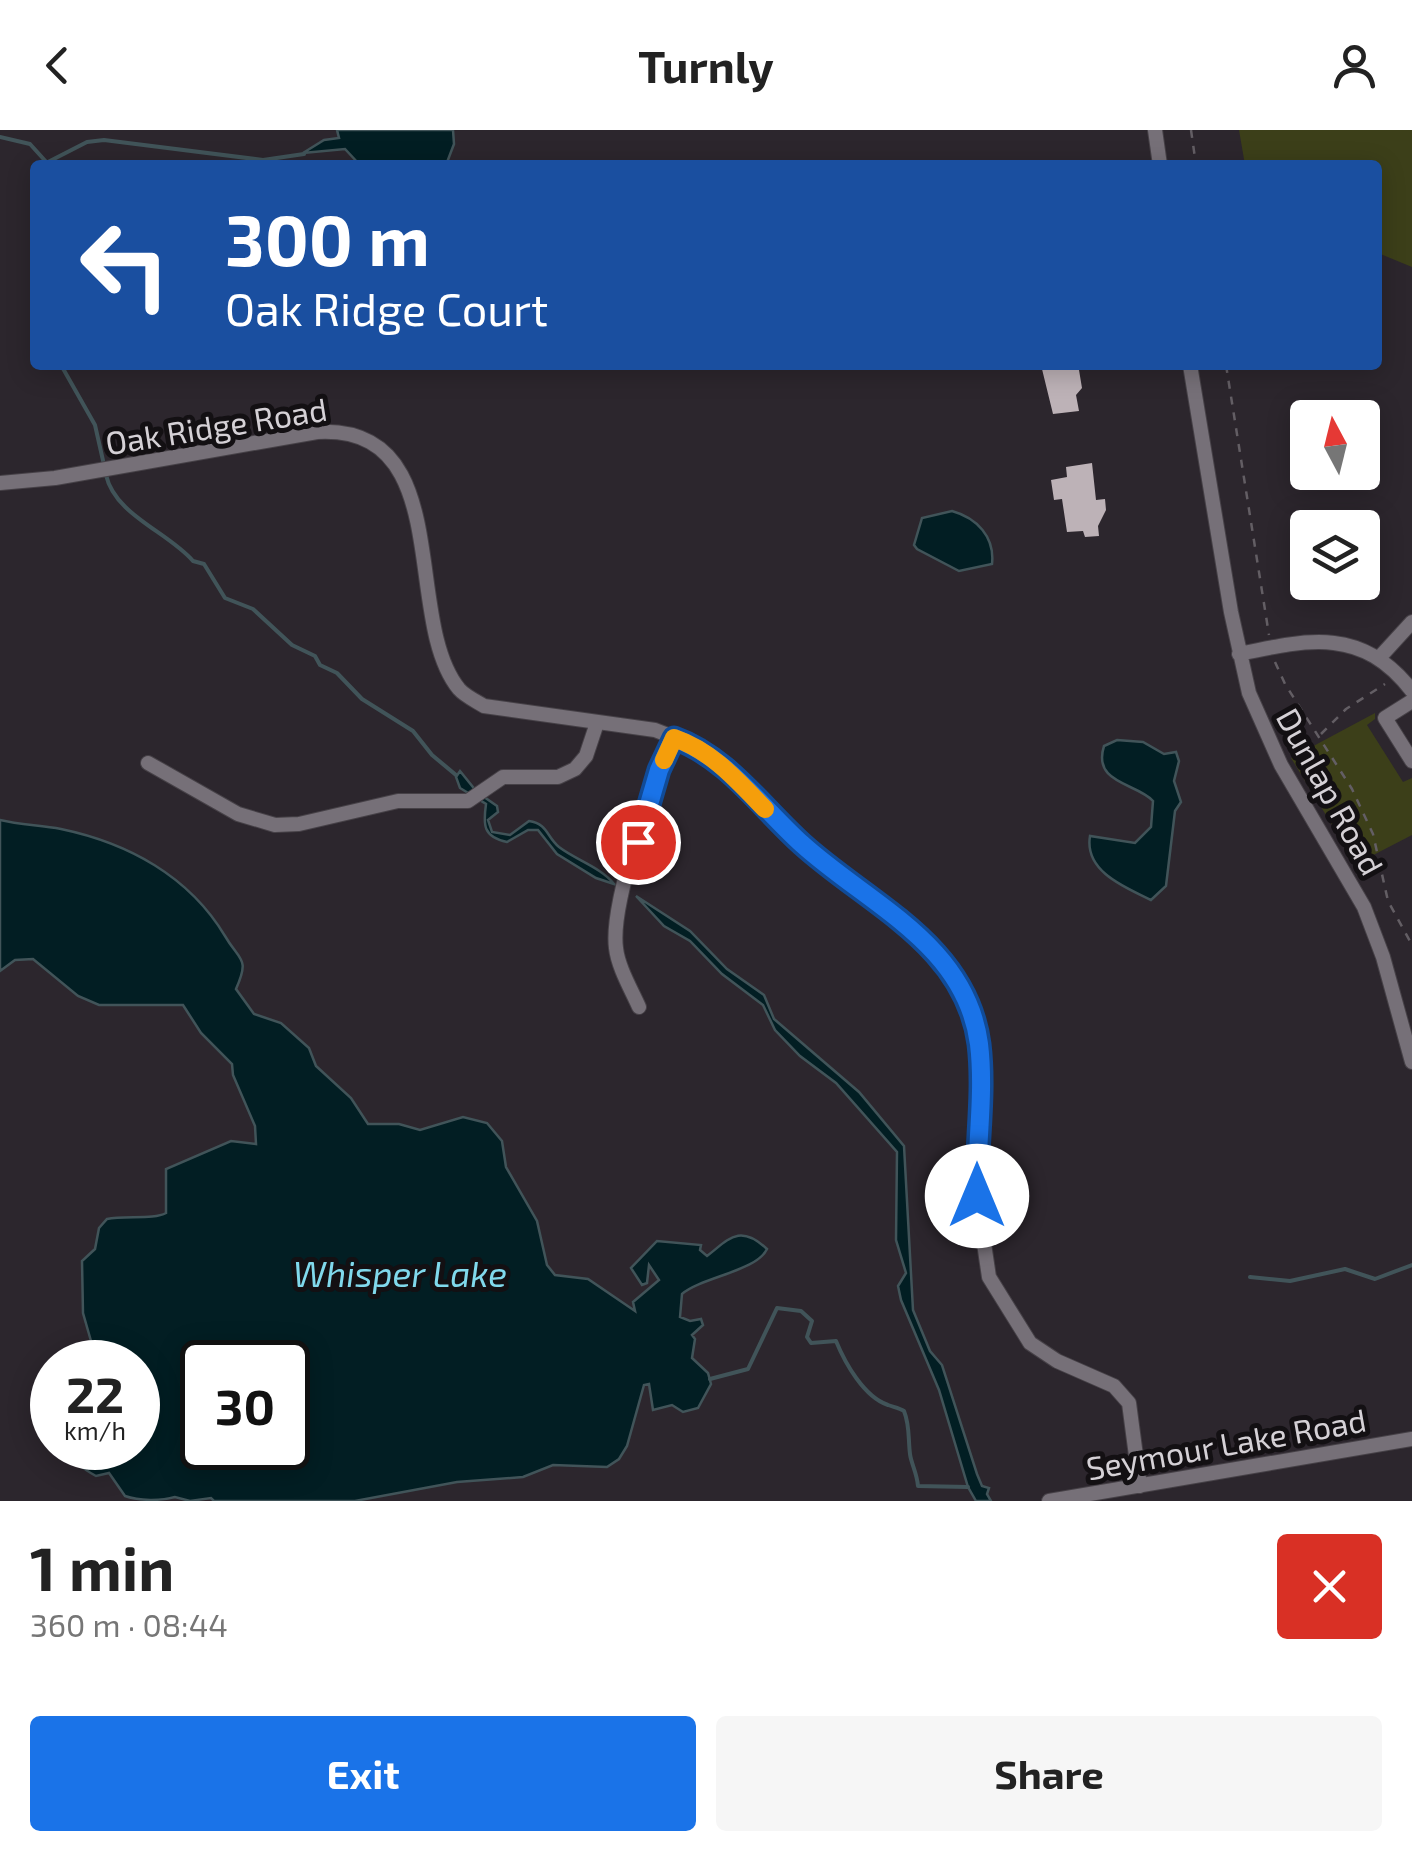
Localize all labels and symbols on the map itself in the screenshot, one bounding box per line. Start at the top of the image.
street label: Oak Ridge Road [102,389,330,461]
north arrow [1290,400,1380,490]
street label: Dunlap Road [1270,701,1392,881]
pin [596,800,681,885]
position arrow [925,1144,1029,1248]
water label: Whisper Lake [293,1252,507,1294]
speed limit sign: 30 [180,1340,310,1470]
street label: Seymour Lake Road [1083,1400,1369,1486]

